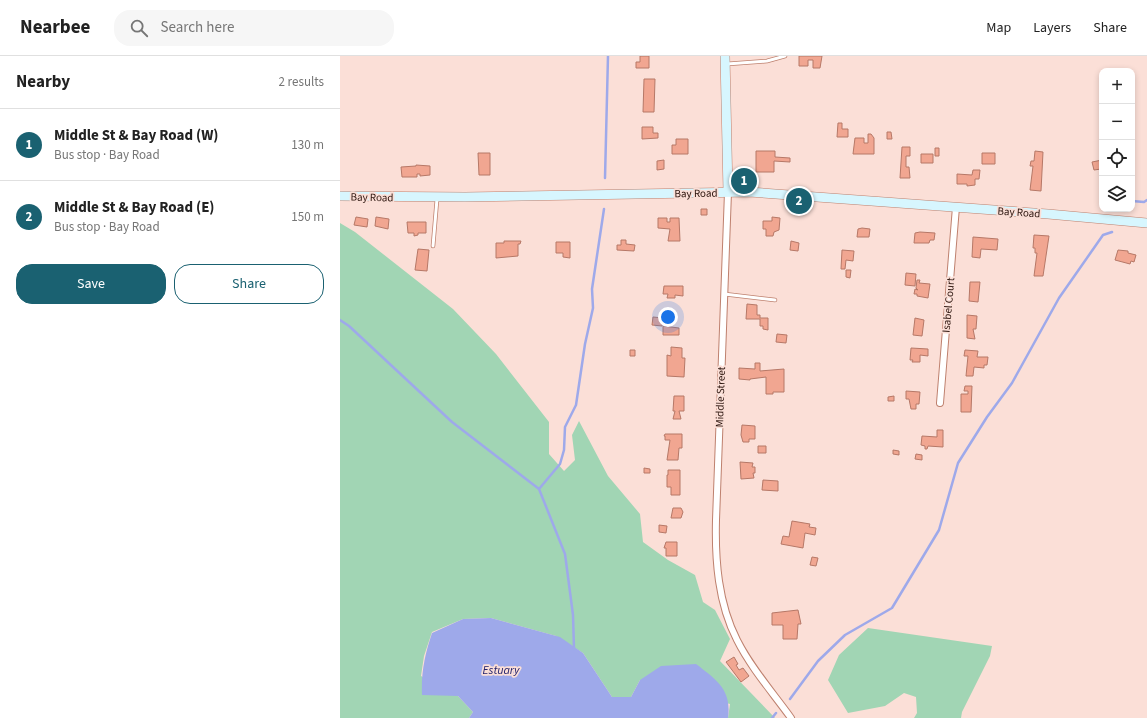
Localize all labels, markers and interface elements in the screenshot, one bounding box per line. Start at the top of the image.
search box [114,10,394,46]
text: Nearbee [20,14,90,41]
icon: search [128,17,150,39]
text: Search here [160,17,234,38]
text: Map [986,18,1011,38]
text: Layers [1033,18,1071,38]
text: Share [1093,18,1127,38]
map controls [1099,68,1135,212]
button: + [1099,68,1135,104]
text: Nearby [16,70,70,94]
text: 2 results [279,73,324,91]
button: − [1099,104,1135,140]
text: Middle St & Bay Road (W) [54,125,219,146]
text: 1 [26,136,32,154]
text: 130 m [291,136,324,154]
button: locate [1099,140,1135,176]
text: Bus stop · Bay Road [54,146,160,164]
pin: 1 [731,166,757,196]
button: layers [1099,176,1135,212]
street label: Bay Road [674,186,718,201]
pin: 2 [786,186,812,216]
street label: Bay Road [350,190,394,205]
text: Middle St & Bay Road (E) [54,197,215,218]
street label: Bay Road [997,204,1041,221]
text: 2 [26,208,32,226]
text: 150 m [291,208,324,226]
text: Bus stop · Bay Road [54,218,160,236]
button: Save [16,264,166,304]
button: Share [174,264,324,304]
street label: Isabel Court [939,277,958,333]
your location [658,307,678,327]
street label: Middle Street [712,366,729,428]
water label: Estuary [483,662,520,679]

